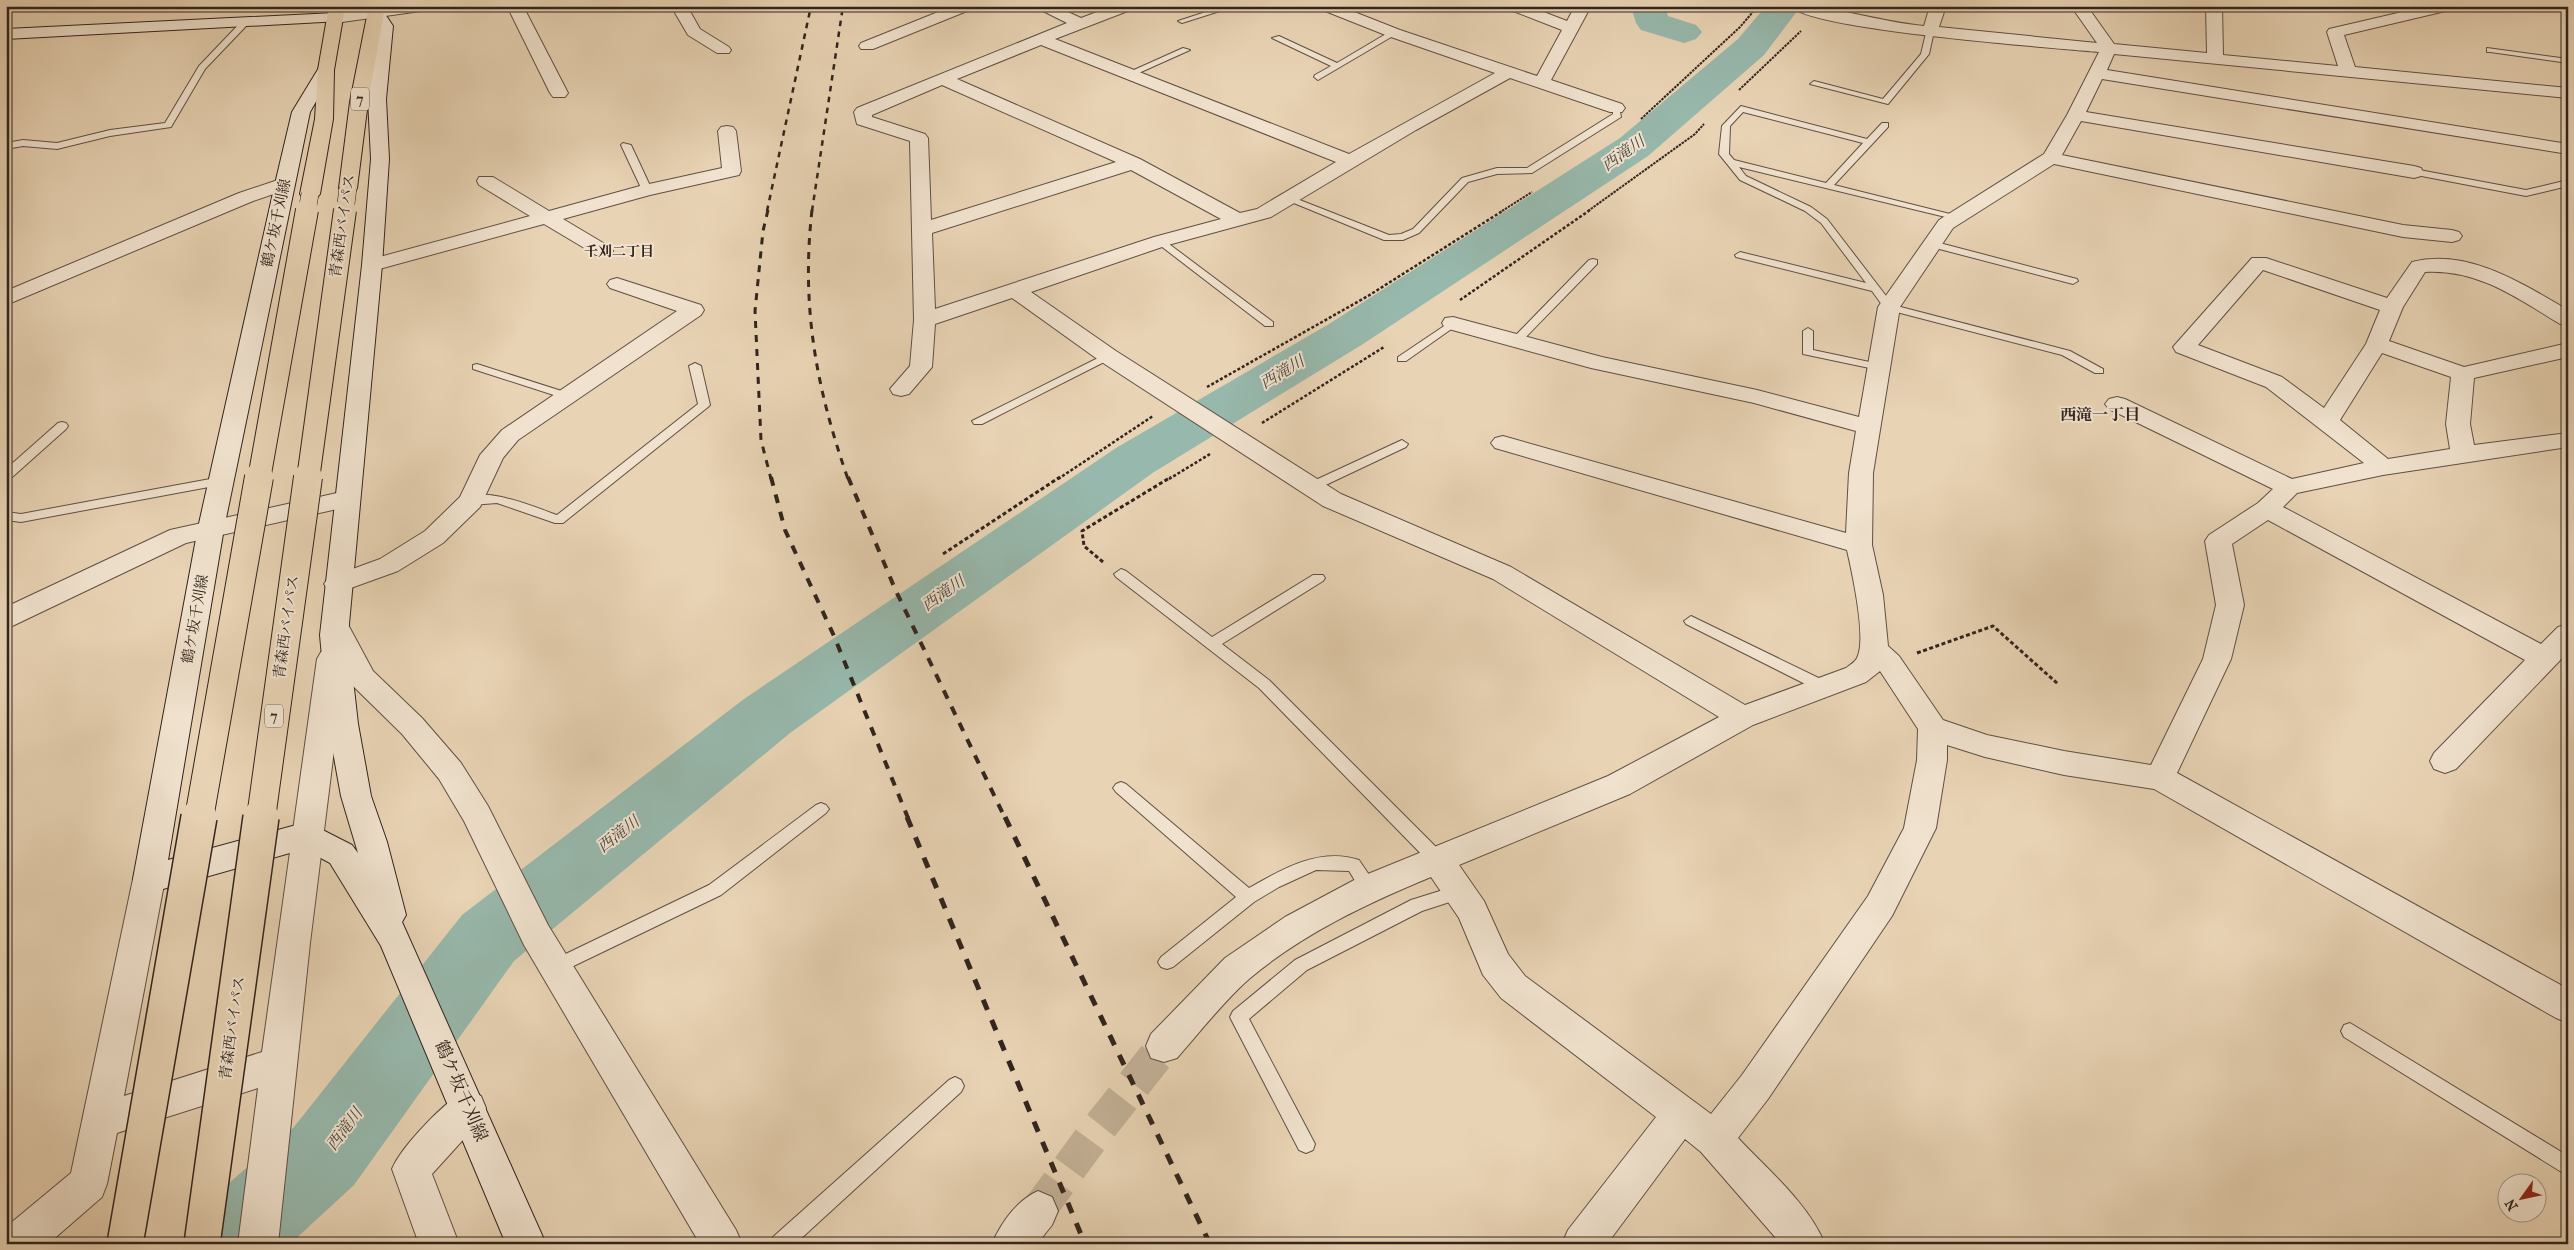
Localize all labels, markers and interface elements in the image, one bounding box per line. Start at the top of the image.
road number: 7 [351,88,369,110]
water label: 西滝川 [1598,130,1650,175]
street label: 青森西バイパス [326,173,358,279]
street label: 鶴ケ坂千刈線 [258,177,294,269]
district label: 千刈二丁目 [584,243,654,260]
water label: 西滝川 [1257,350,1309,393]
district label: 西滝一丁目 [2060,405,2140,424]
water label: 西滝川 [918,570,970,615]
street label: 鶴ケ坂千刈線 [178,573,212,665]
street label: 青森西バイパス [270,574,302,680]
road number: 7 [265,704,283,728]
water label: 西滝川 [593,811,644,856]
street label: 青森西バイパス [216,975,248,1081]
street label: 鶴ケ坂千刈線 [430,1037,492,1145]
water label: 西滝川 [322,1103,367,1154]
north arrow [2496,1172,2546,1222]
text: N [2501,1195,2522,1214]

